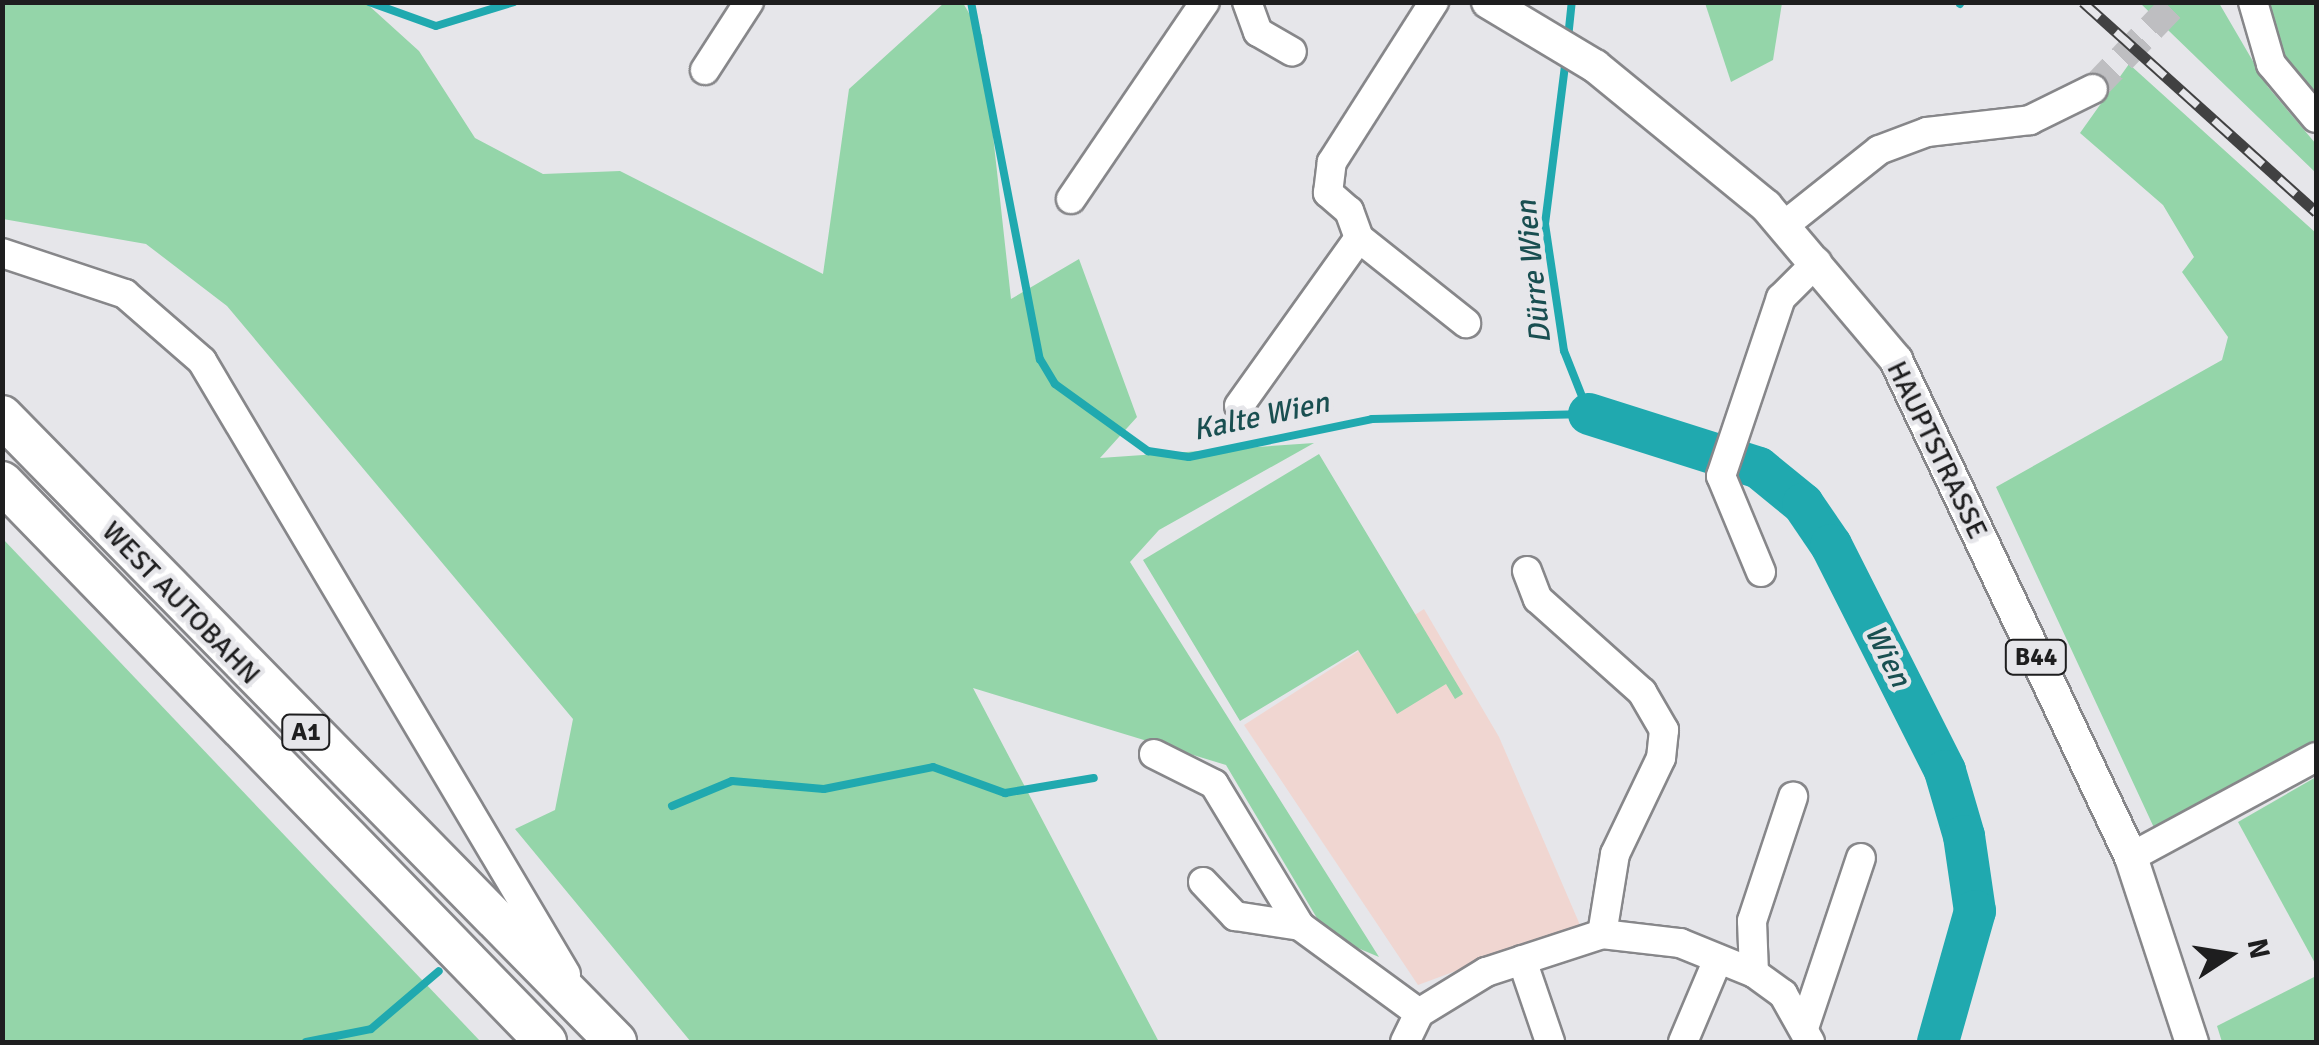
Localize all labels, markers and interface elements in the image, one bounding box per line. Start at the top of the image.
water label: Dürre Wien [1509,199,1559,345]
street label: HAUPTSTRASSE [1880,356,1994,544]
water label: Kalte Wien [1190,385,1332,449]
street label: WEST AUTOBAHN [95,515,267,691]
water label: Wien [1856,619,1918,693]
road number: B44 [2004,637,2068,677]
road number: A1 [281,712,331,752]
north arrow [2179,905,2279,1005]
text: N [2240,936,2277,962]

